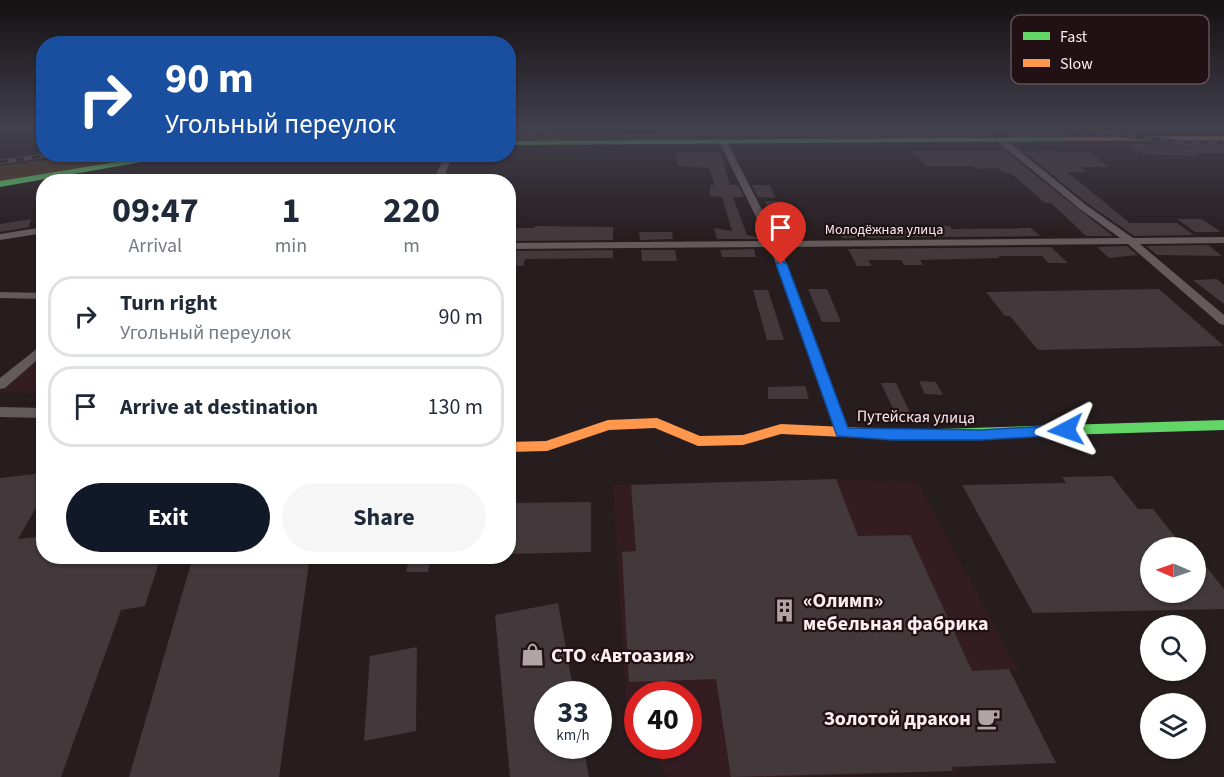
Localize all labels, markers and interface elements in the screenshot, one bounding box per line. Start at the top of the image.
legend [1011,15,1209,84]
text: Fast [1060,26,1088,48]
text: 90 m [165,49,254,109]
text: Slow [1060,53,1093,75]
icon: right [66,60,144,138]
text: Угольный переулок [165,105,396,144]
text: 09:47 [112,185,199,236]
text: 1 [281,185,300,236]
text: 220 [383,185,440,236]
pin [755,202,806,264]
icon: arrive [764,211,797,244]
street label: Молодёжная улица [825,220,943,240]
text: Arrival [128,232,182,260]
text: min [275,232,307,260]
text: m [403,232,420,260]
text: Turn right [120,287,217,319]
icon: right [69,300,102,333]
text: 90 m [438,301,483,333]
text: Угольный переулок [120,319,291,347]
icon: arrive [69,390,102,423]
text: Arrive at destination [120,391,318,423]
text: 130 m [428,391,483,423]
position arrow [1034,398,1098,462]
street label: Путейская улица [857,405,975,429]
button: Exit [66,483,270,552]
button: Share [282,483,486,552]
north arrow [1140,537,1206,603]
map controls [1140,537,1206,759]
place label: «Олимп» мебельная фабрика [803,587,989,638]
building icon: «Олимп» мебельная фабрика [772,598,798,624]
button: search [1140,615,1206,681]
shop icon: СТО «Автоазия» [520,642,546,668]
place label: СТО «Автоазия» [551,642,694,670]
speed limit sign: 40 [624,681,702,759]
text: 33 [557,691,589,734]
button: layers [1140,693,1206,759]
place label: Золотой дракон [824,705,971,733]
cafe icon: Золотой дракон [976,705,1002,731]
text: km/h [556,725,590,746]

